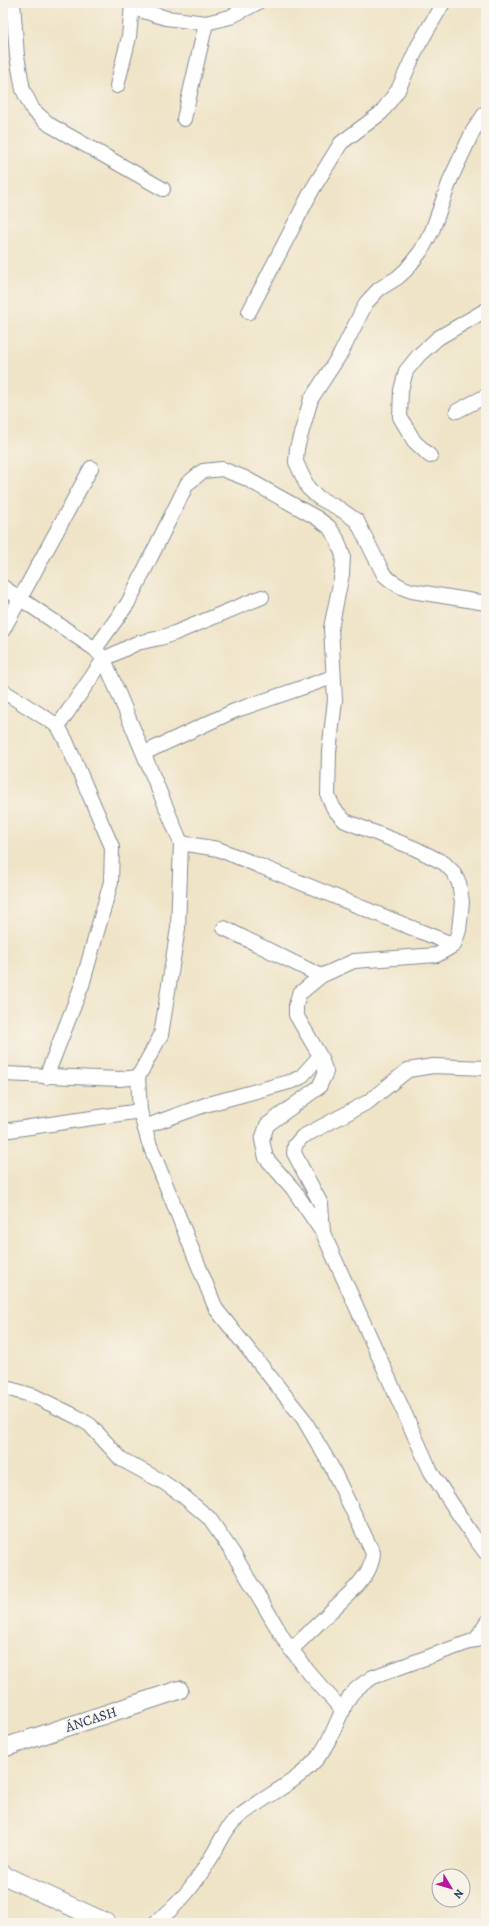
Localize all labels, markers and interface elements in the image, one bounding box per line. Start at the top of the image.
street label: ÁNCASH [62,1702,119,1737]
north arrow [431,1868,471,1908]
text: N [450,1886,467,1902]

